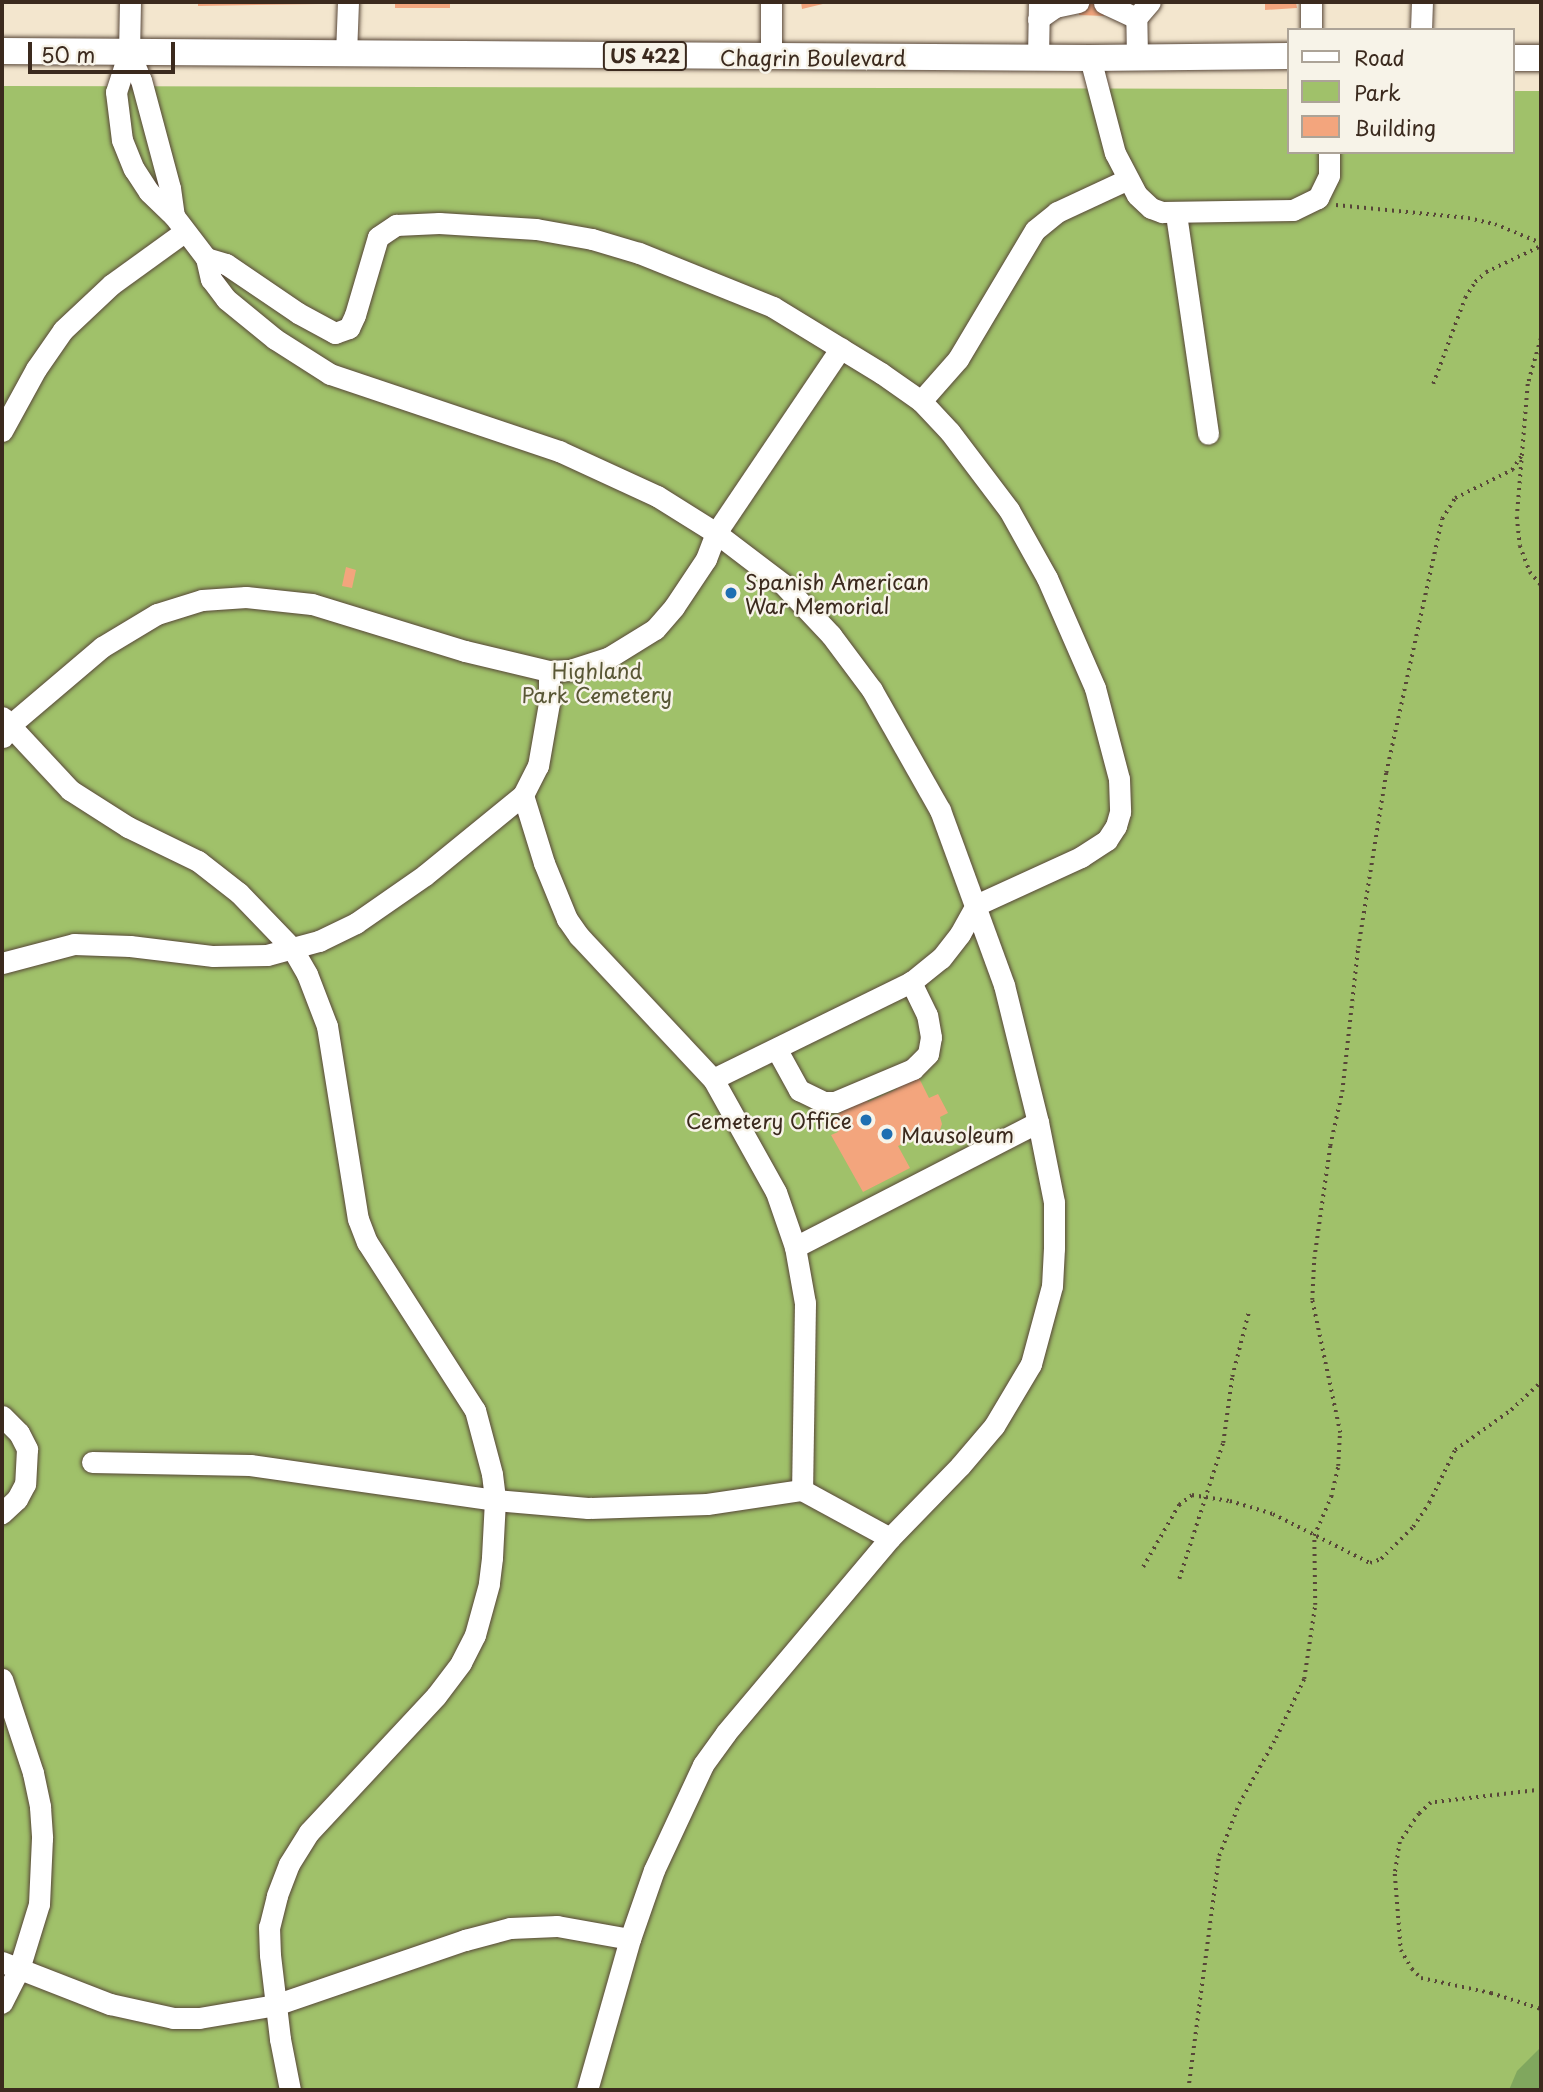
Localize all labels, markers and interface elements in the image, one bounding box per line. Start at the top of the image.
scale bar [32,28,178,72]
legend [1288,28,1515,154]
text: 50 m [41,38,95,70]
road number: US 422 [601,40,689,72]
text: Road [1354,41,1405,73]
street label: Chagrin Boulevard [719,44,907,70]
text: Park [1354,76,1401,108]
text: Building [1354,111,1436,143]
place label: Spanish American War Memorial [745,568,929,618]
marker: Spanish American War Memorial [723,585,739,601]
park label: Highland Park Cemetery [521,657,673,707]
place label: Cemetery Office [686,1107,852,1133]
marker: Cemetery Office [858,1112,874,1128]
place label: Mausoleum [901,1121,1014,1147]
marker: Mausoleum [879,1126,895,1142]

